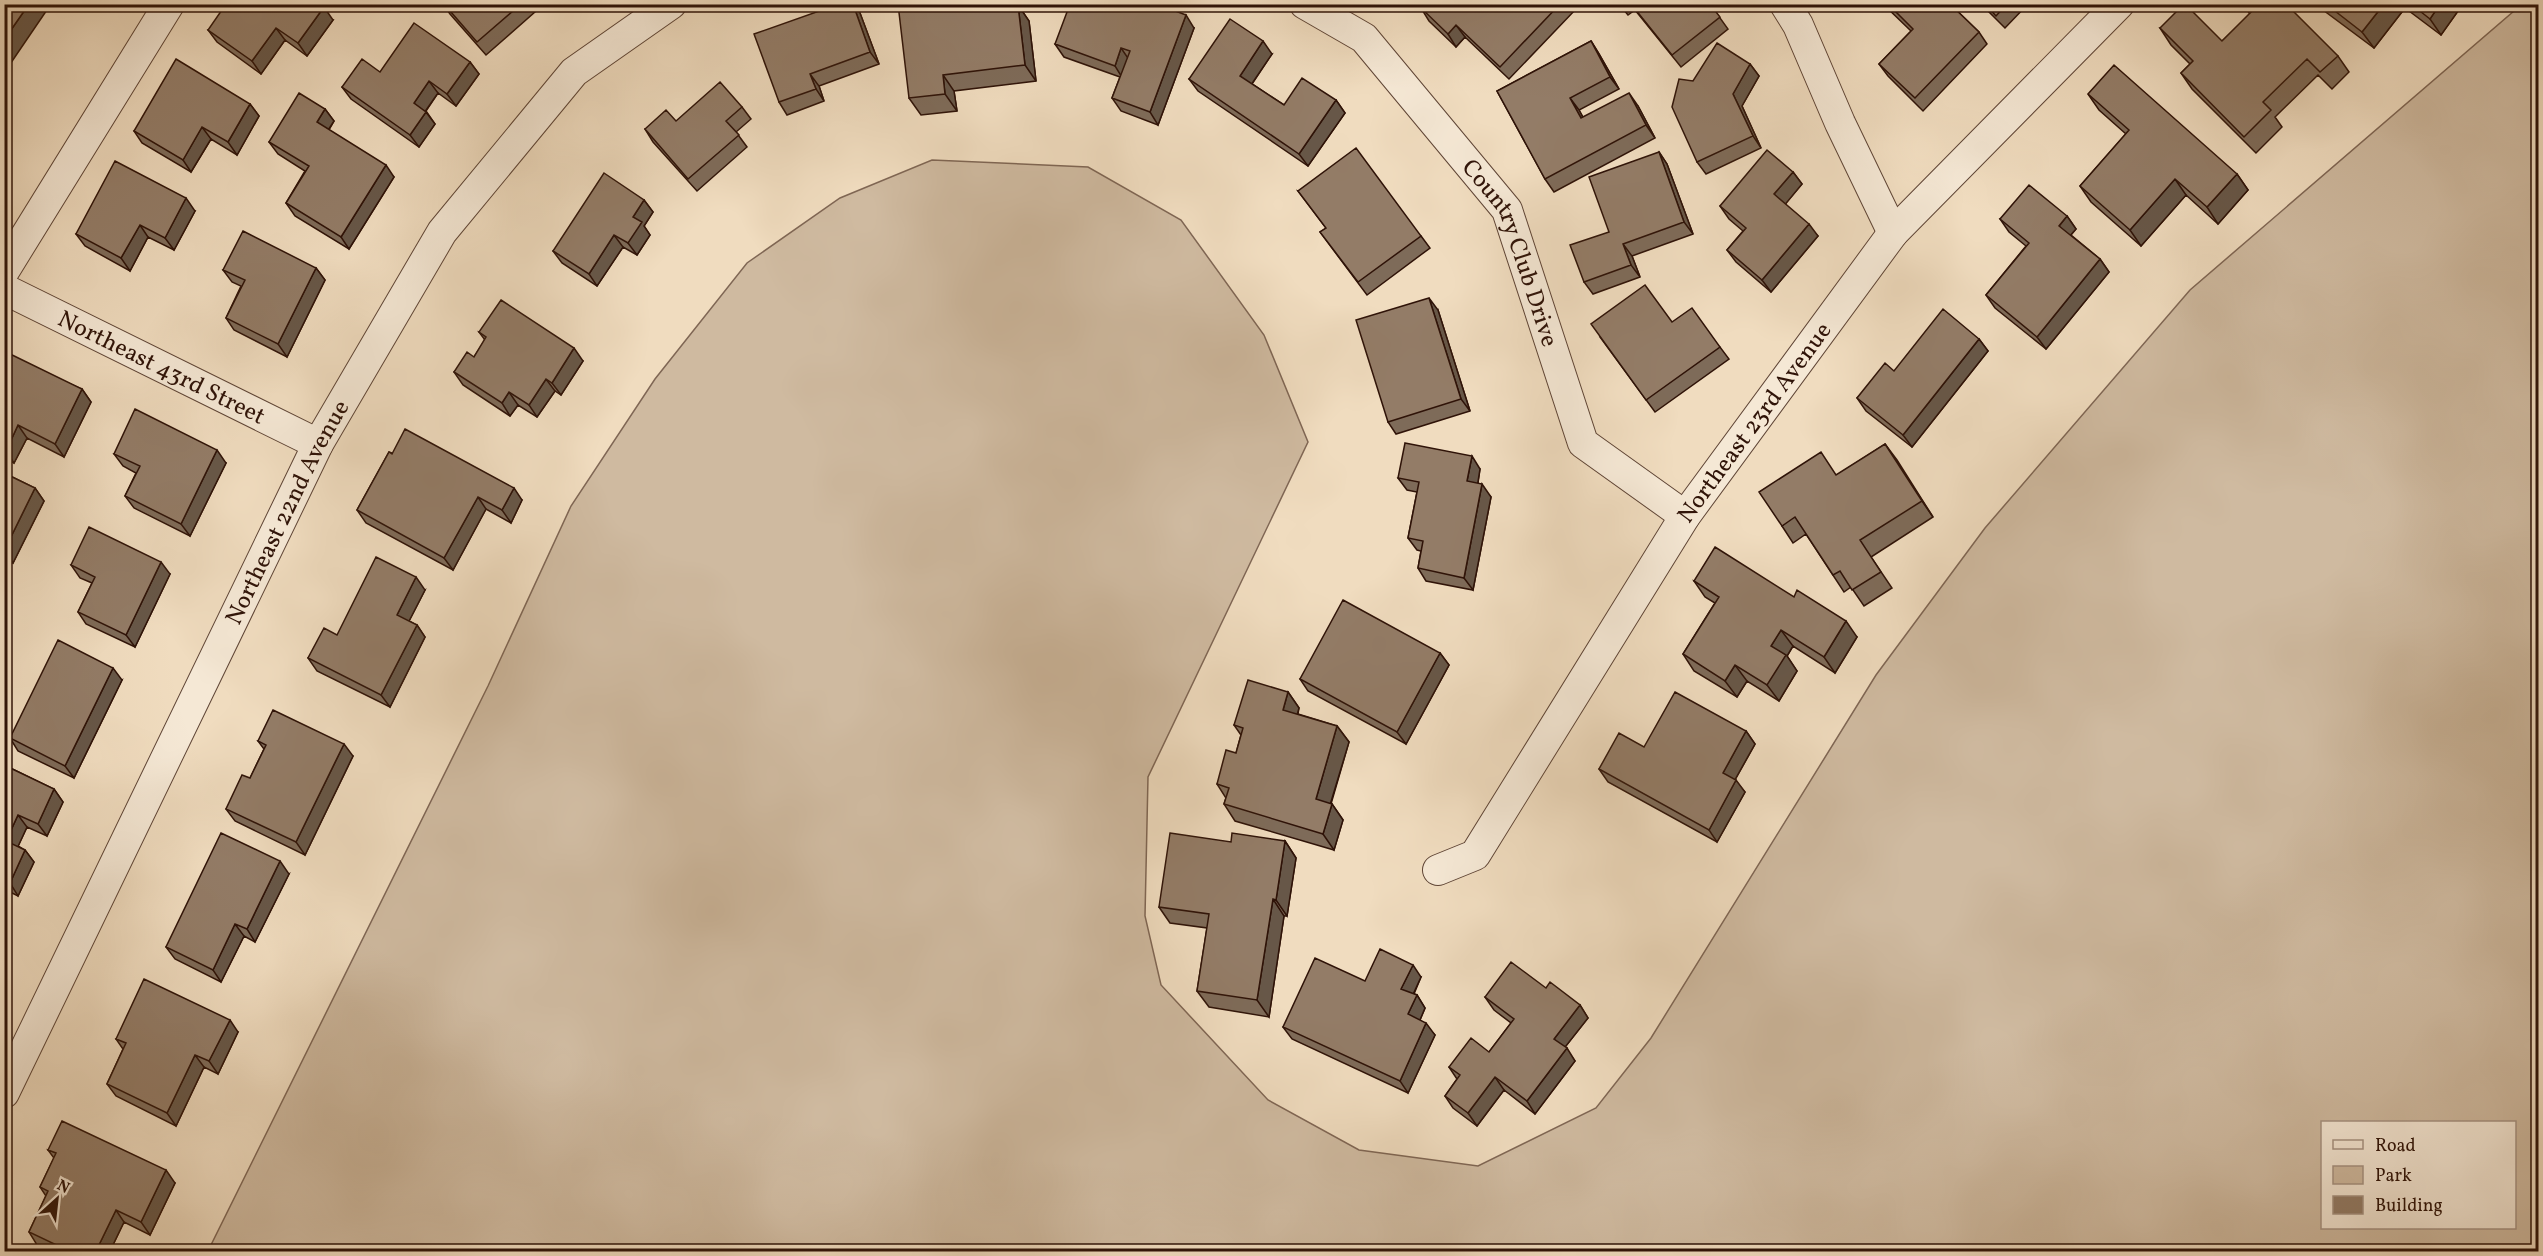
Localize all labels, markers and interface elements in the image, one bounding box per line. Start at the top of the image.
street label: Country Club Drive [1453,153,1566,352]
street label: Northeast 43rd Street [51,303,270,434]
street label: Northeast 23rd Avenue [1670,316,1841,531]
street label: Northeast 22nd Avenue [218,394,359,631]
legend [2321,1121,2516,1229]
text: Road [2375,1134,2416,1159]
text: Park [2375,1164,2412,1189]
north arrow [27,1169,87,1229]
text: N [53,1175,73,1200]
text: Building [2375,1194,2443,1219]

